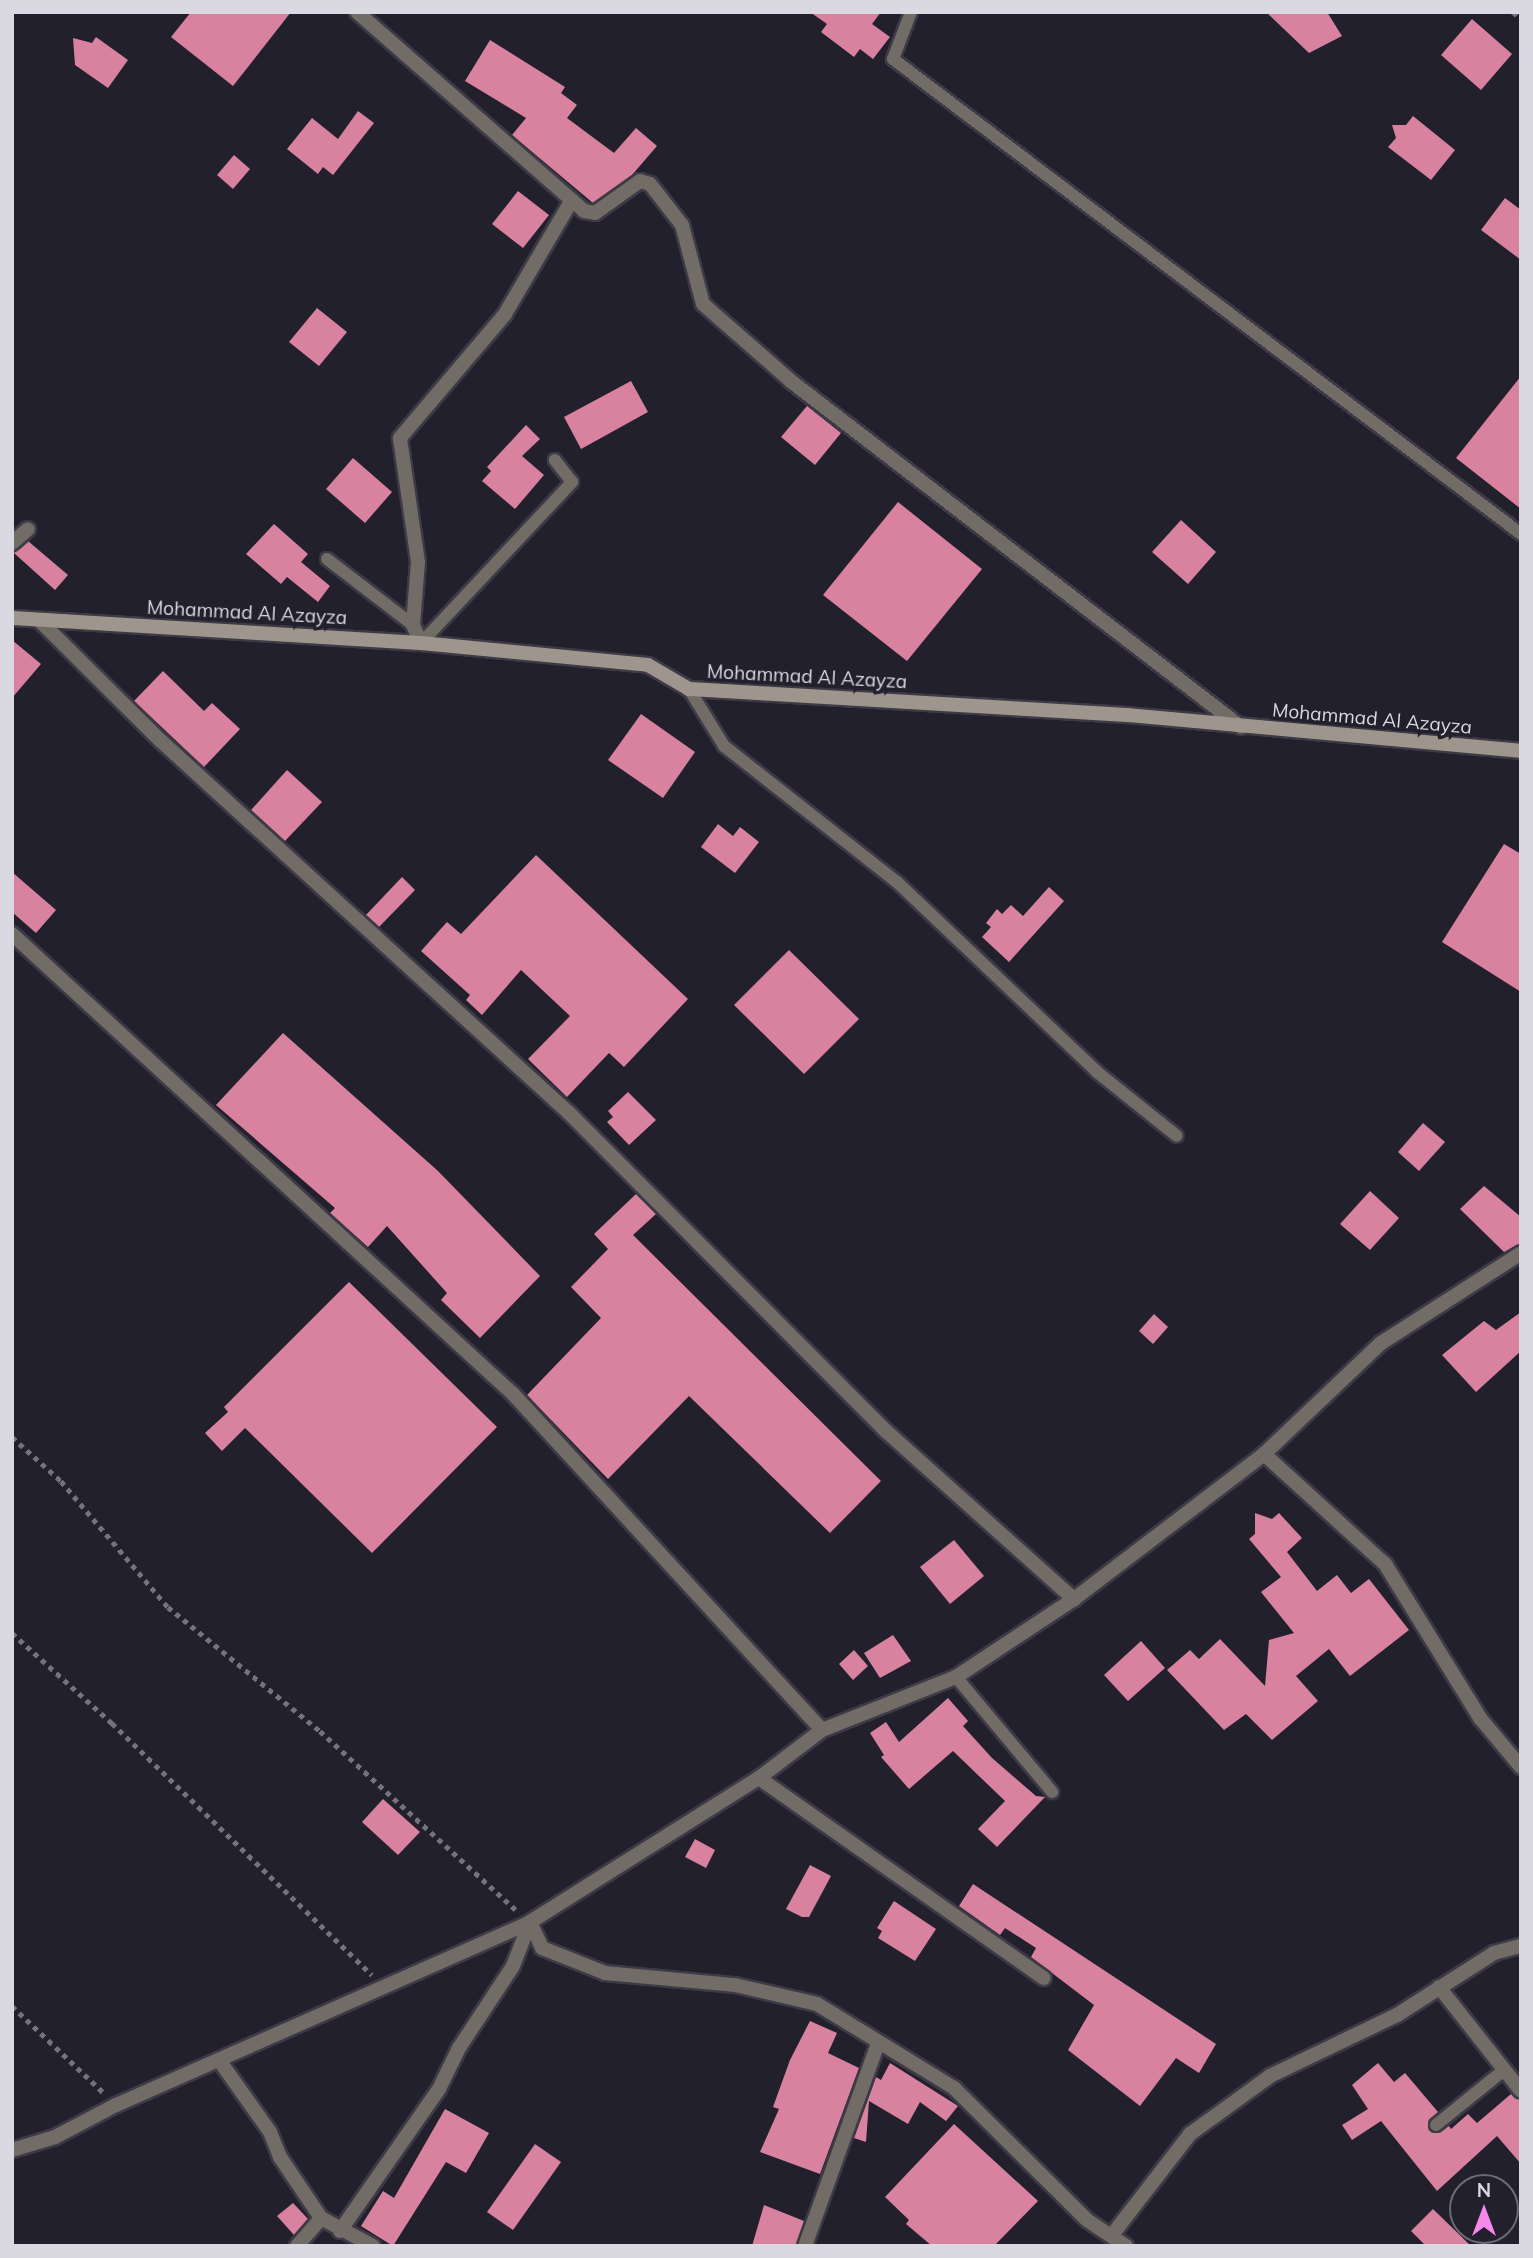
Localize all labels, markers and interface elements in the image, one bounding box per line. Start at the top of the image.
street label: Mohammad Al Azayza [146,596,348,630]
street label: Mohammad Al Azayza [706,660,908,694]
street label: Mohammad Al Azayza [1271,699,1473,739]
north arrow [1449,2174,1519,2244]
text: N [1477,2178,1491,2202]

